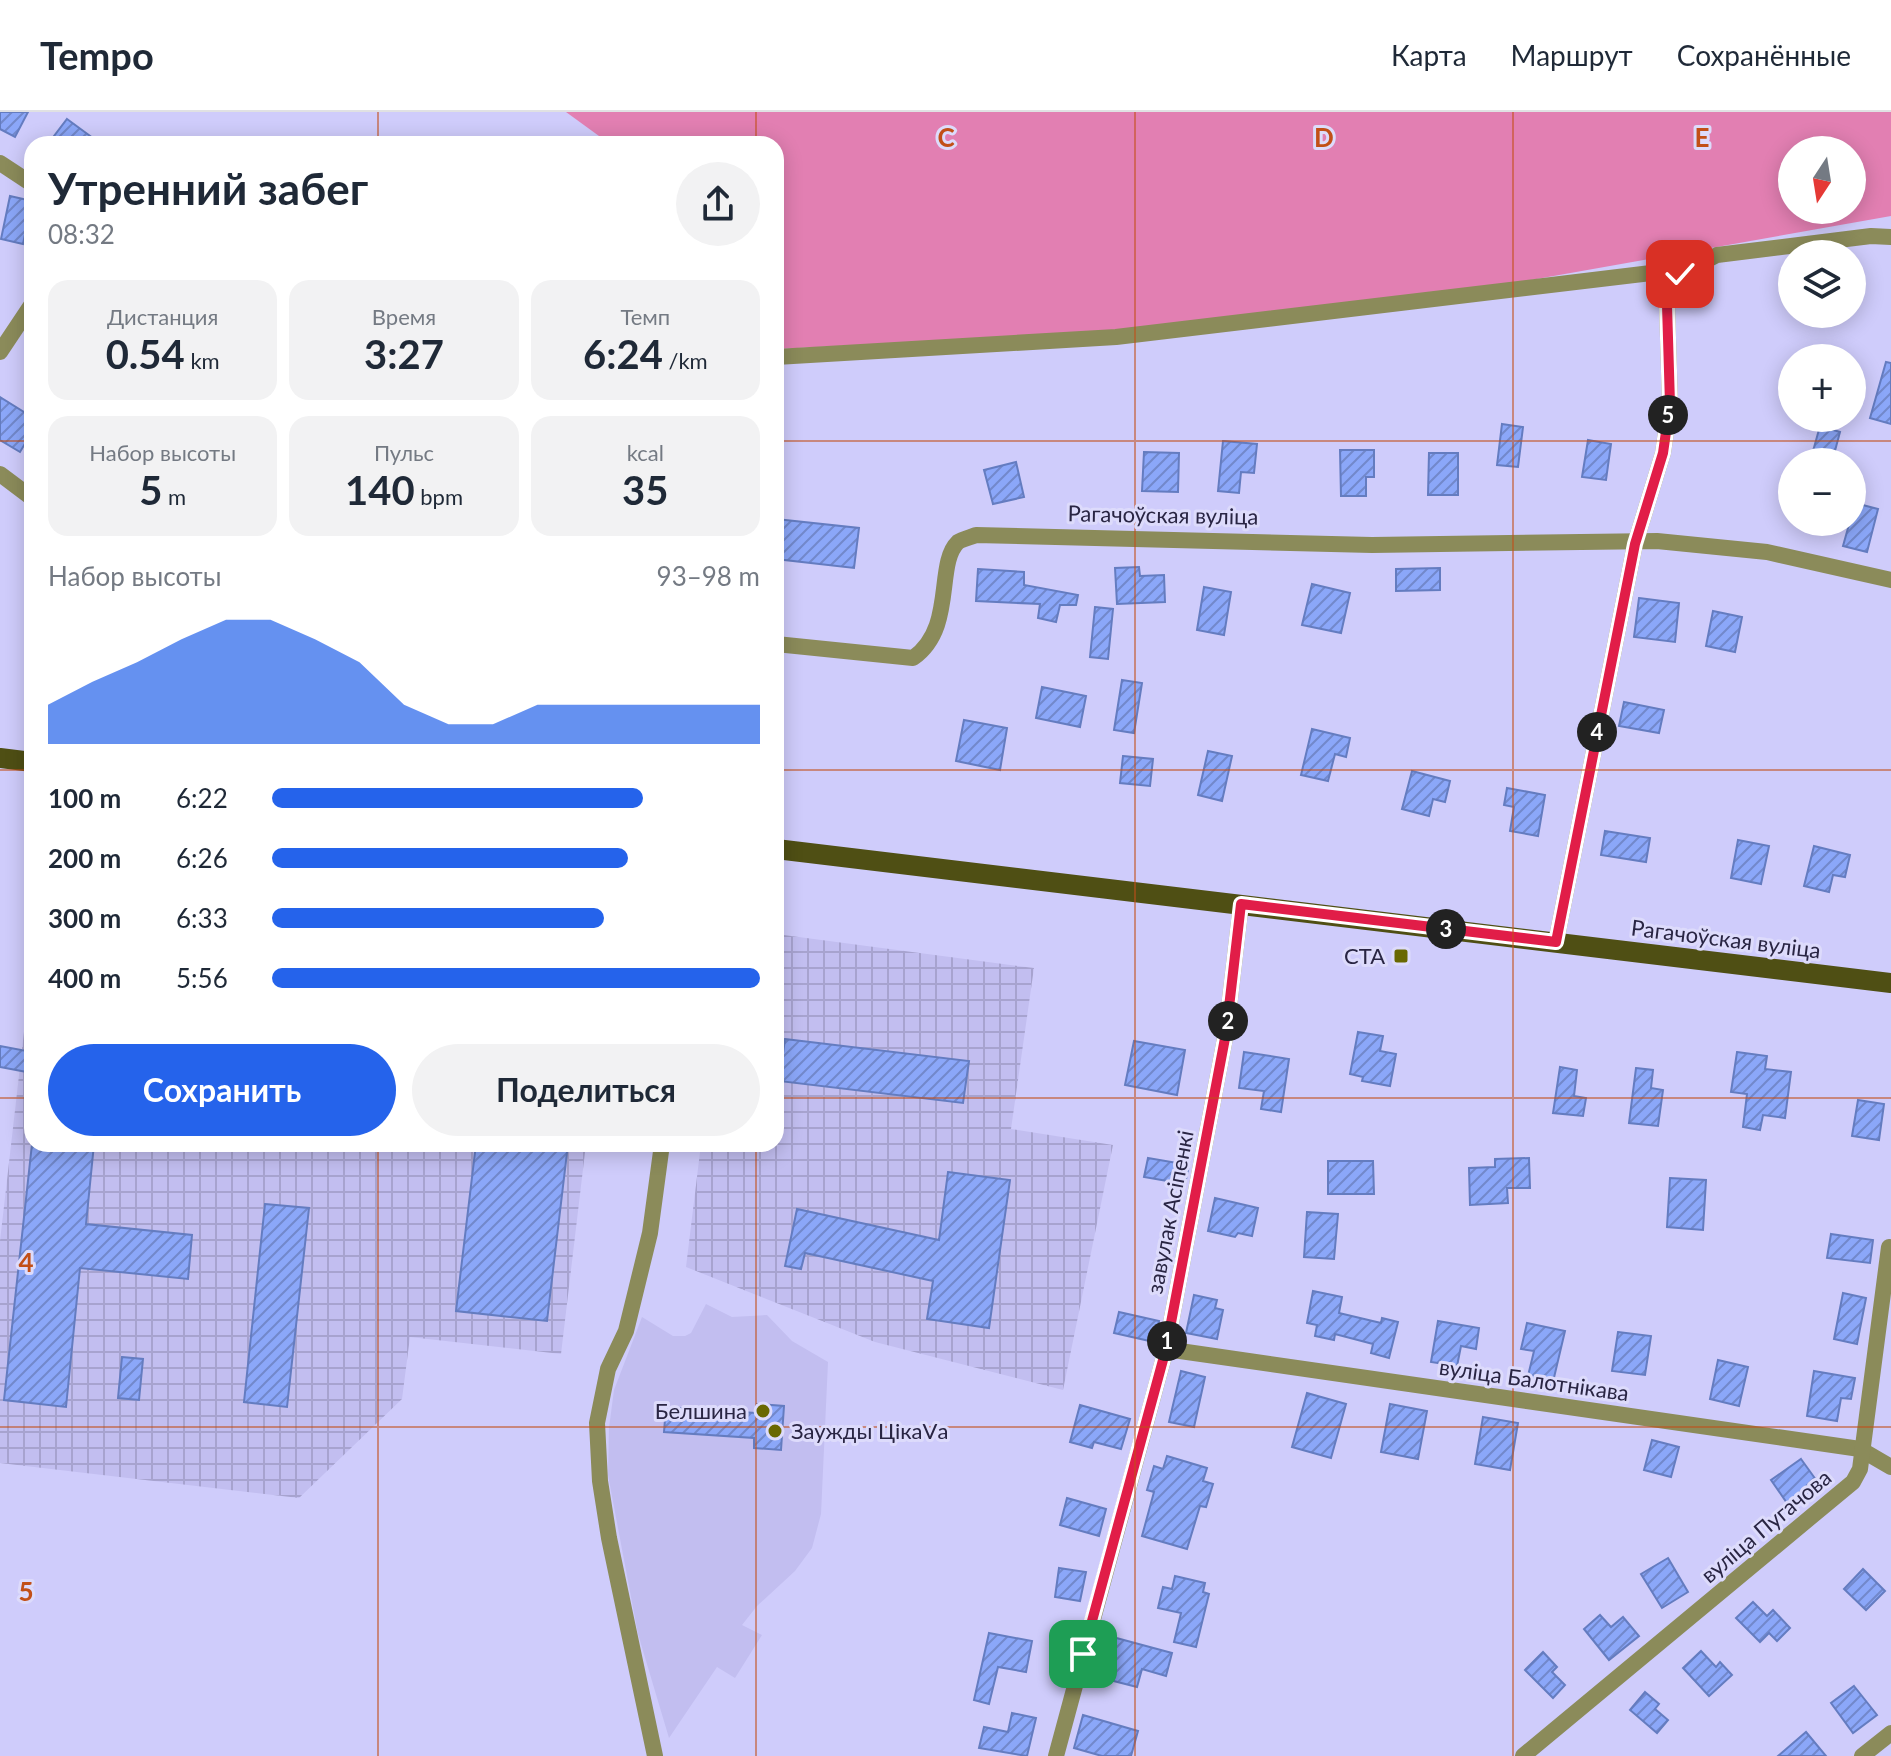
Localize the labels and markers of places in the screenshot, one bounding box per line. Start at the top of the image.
pin [1646,240,1714,308]
pin: 5 [1648,395,1688,435]
pin: 4 [1577,712,1617,752]
pin: 3 [1426,909,1466,949]
place label: СТА [1344,942,1385,969]
marker: СТА [1392,947,1410,965]
pin: 2 [1208,1001,1248,1041]
pin: 1 [1147,1321,1187,1361]
place label: Белшина [655,1397,747,1424]
marker: Белшина [754,1402,772,1420]
place label: Заужды ЦікаVа [791,1417,948,1444]
marker: Заужды ЦікаVа [766,1422,784,1440]
pin [1049,1620,1117,1688]

